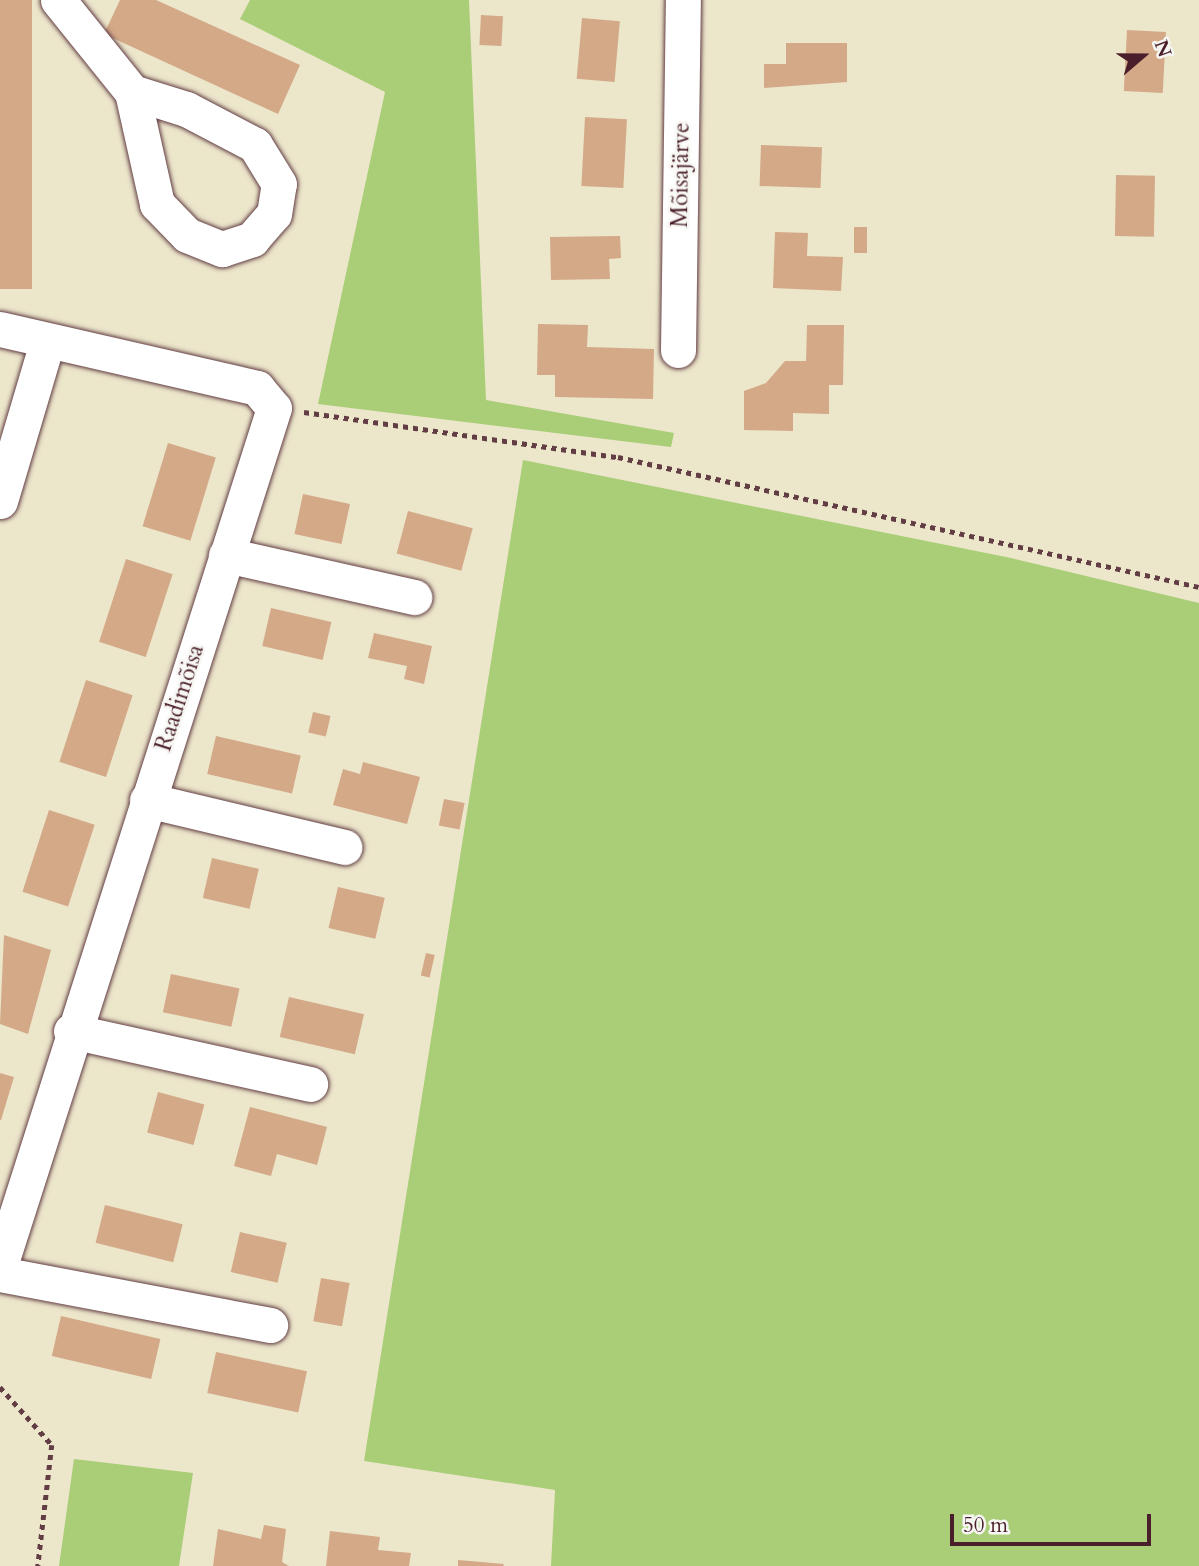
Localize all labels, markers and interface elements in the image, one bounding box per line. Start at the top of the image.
north arrow [1108,21,1178,91]
text: N [1148,37,1178,61]
street label: Mõisajärve [666,122,696,228]
street label: Raadimõisa [150,641,210,755]
scale bar [954,1500,1155,1544]
text: 50 m [963,1511,1008,1540]

